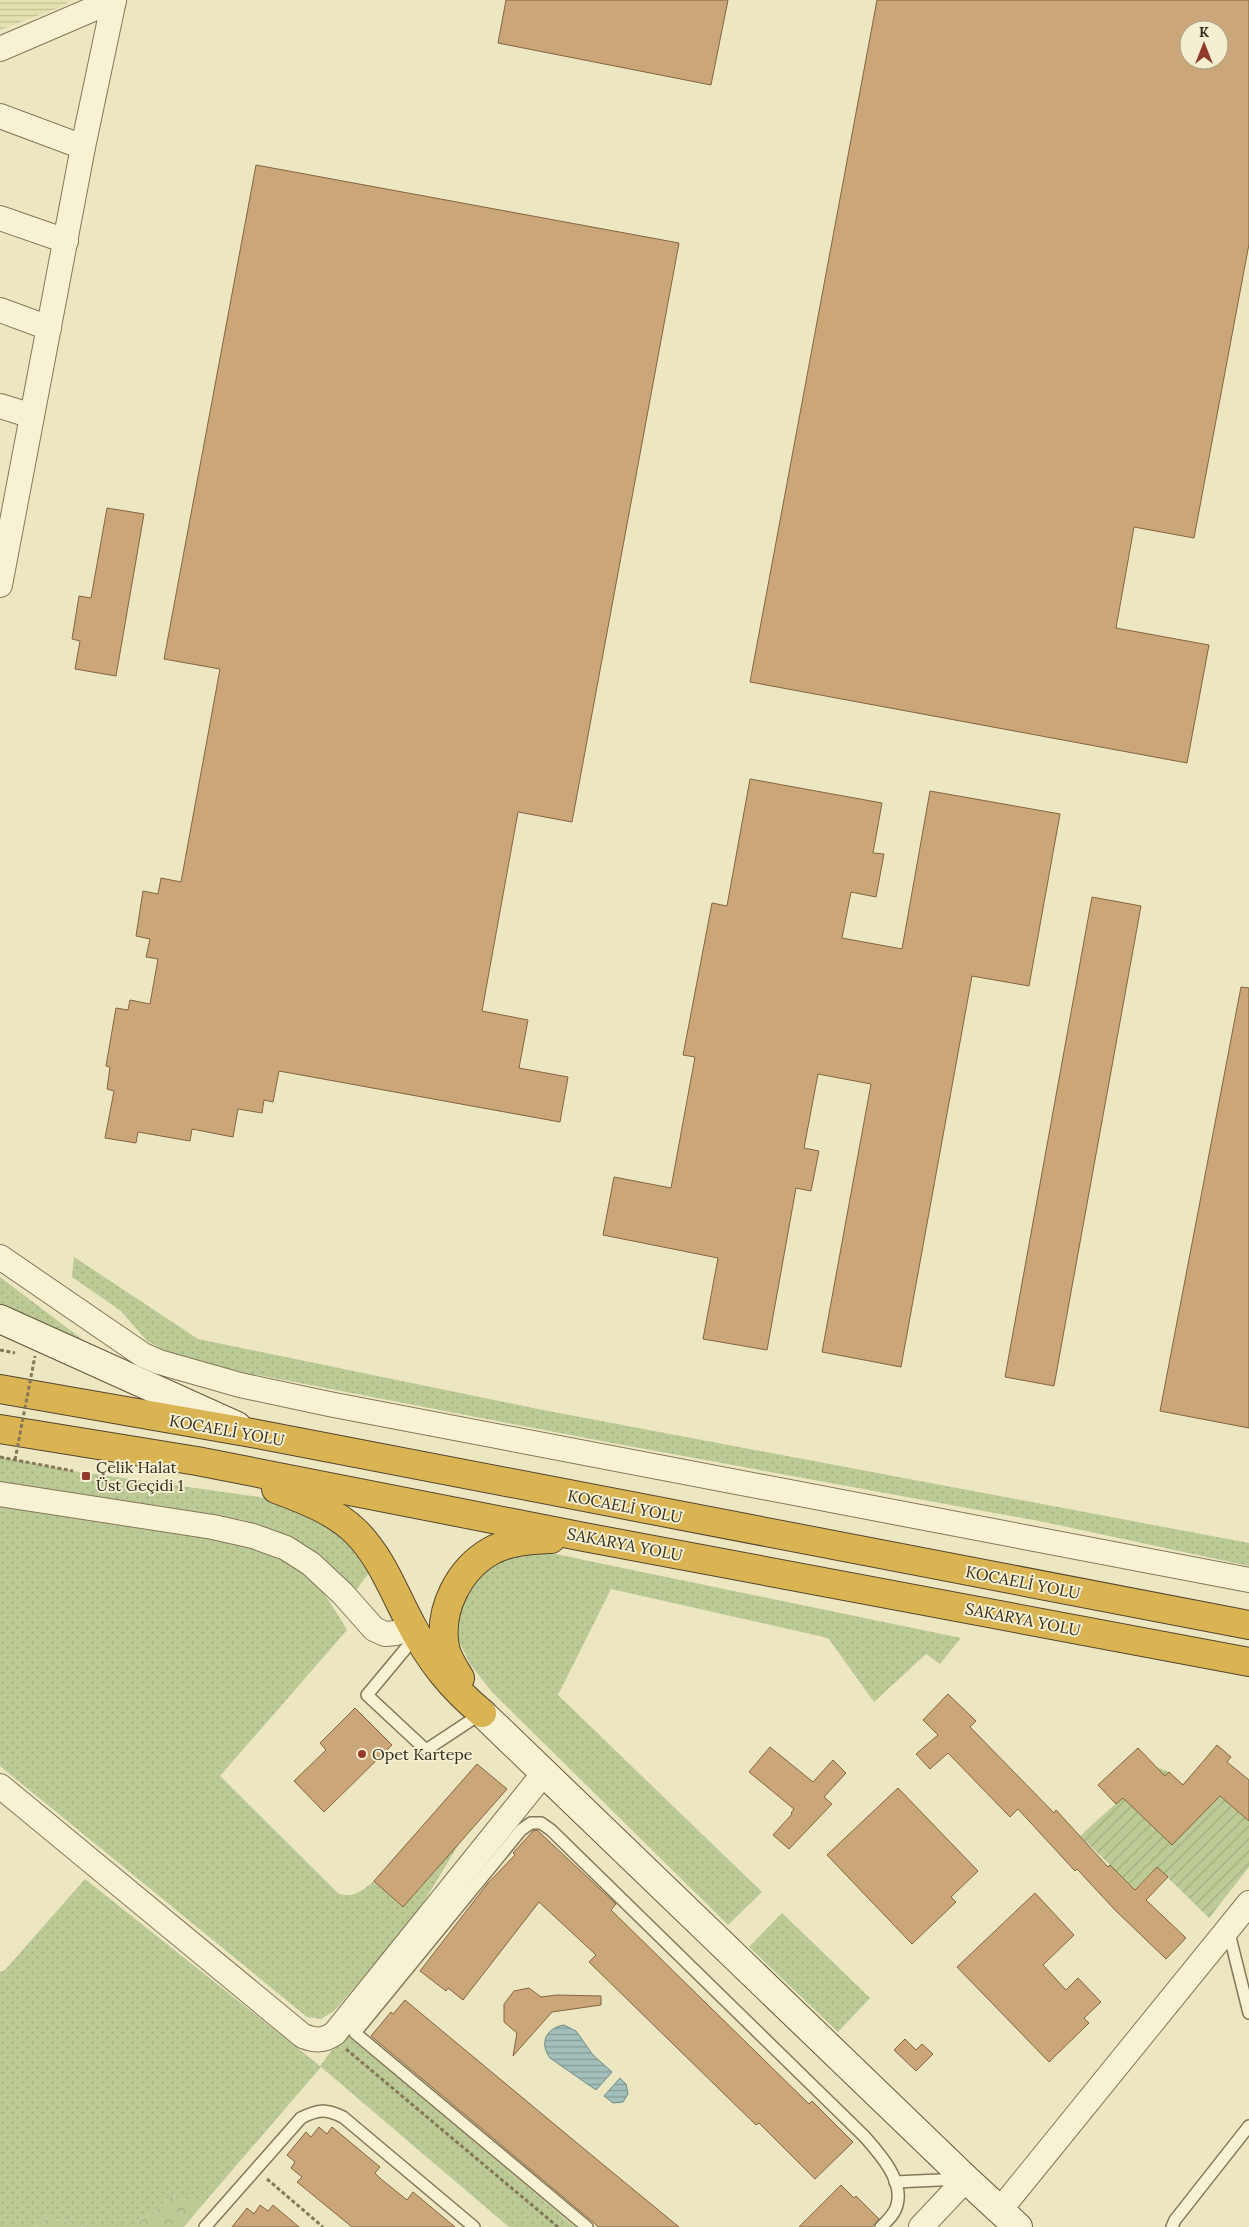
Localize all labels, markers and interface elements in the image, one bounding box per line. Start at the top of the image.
north arrow [1179,20,1229,70]
text: K [1199,23,1209,41]
street label: KOCAELİ YOLU [168,1410,286,1450]
place label: Çelik Halat Üst Geçidi 1 [96,1457,184,1495]
marker: Çelik Halat Üst Geçidi 1 [80,1470,92,1482]
street label: KOCAELİ YOLU [566,1485,684,1527]
street label: SAKARYA YOLU [566,1523,684,1565]
street label: KOCAELİ YOLU [964,1561,1082,1603]
street label: SAKARYA YOLU [964,1598,1082,1640]
place label: Opet Kartepe [372,1744,473,1764]
marker: Opet Kartepe [356,1748,368,1760]

